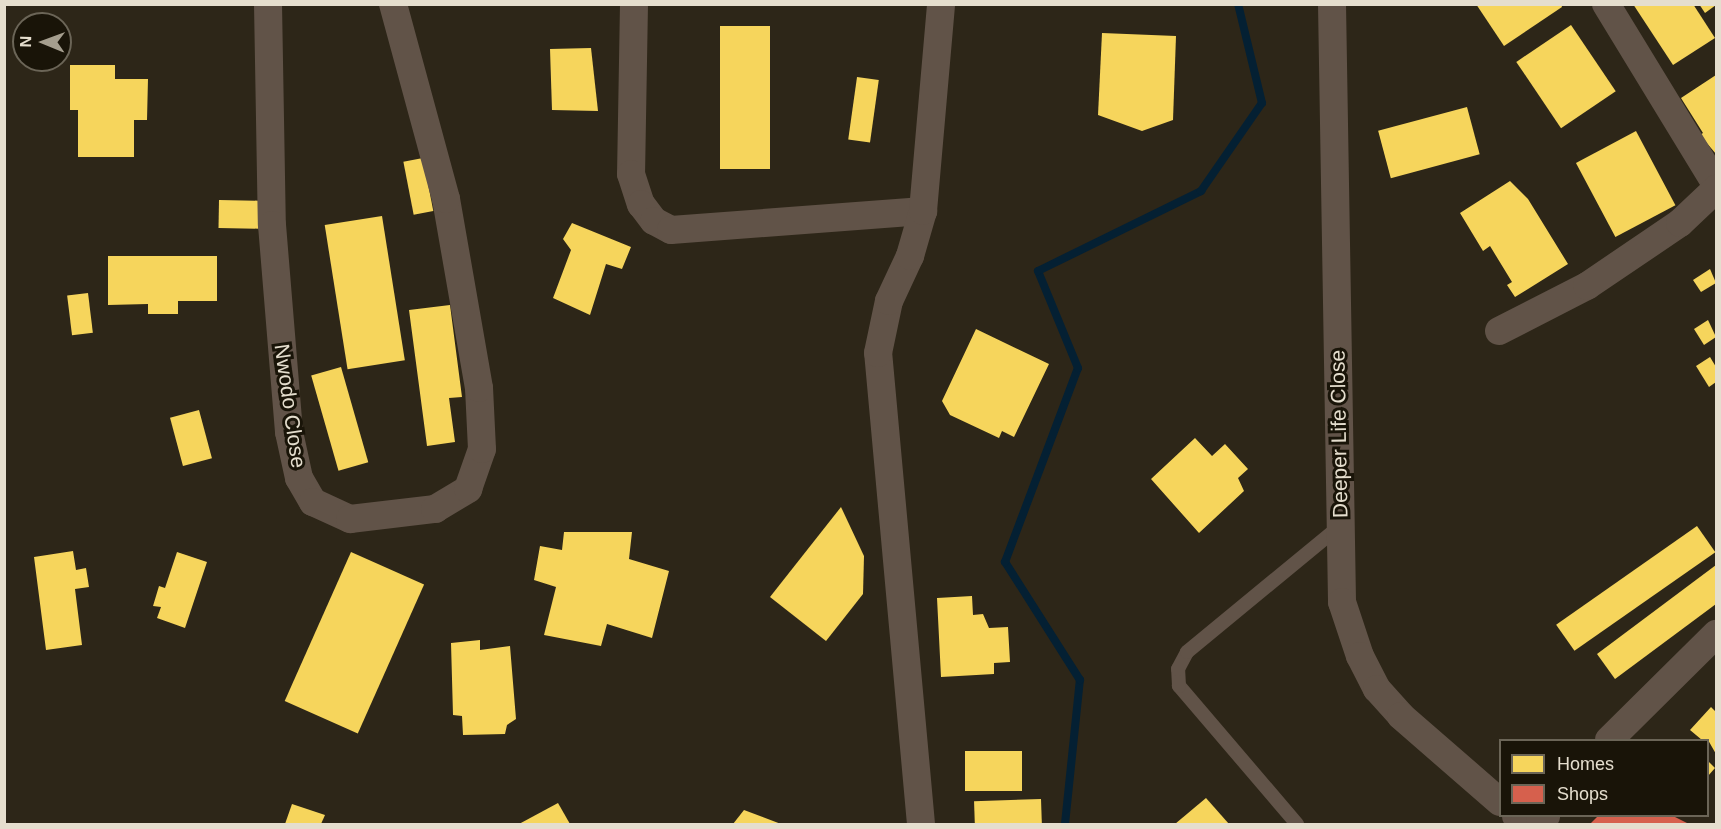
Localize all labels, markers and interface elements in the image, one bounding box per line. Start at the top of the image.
north arrow [12,12,72,72]
text: N [17,36,34,48]
street label: Nwodo Close [269,342,311,470]
street label: Deeper Life Close [1325,350,1353,518]
legend [1499,739,1709,817]
text: Homes [1557,754,1614,774]
text: Shops [1557,784,1608,804]

